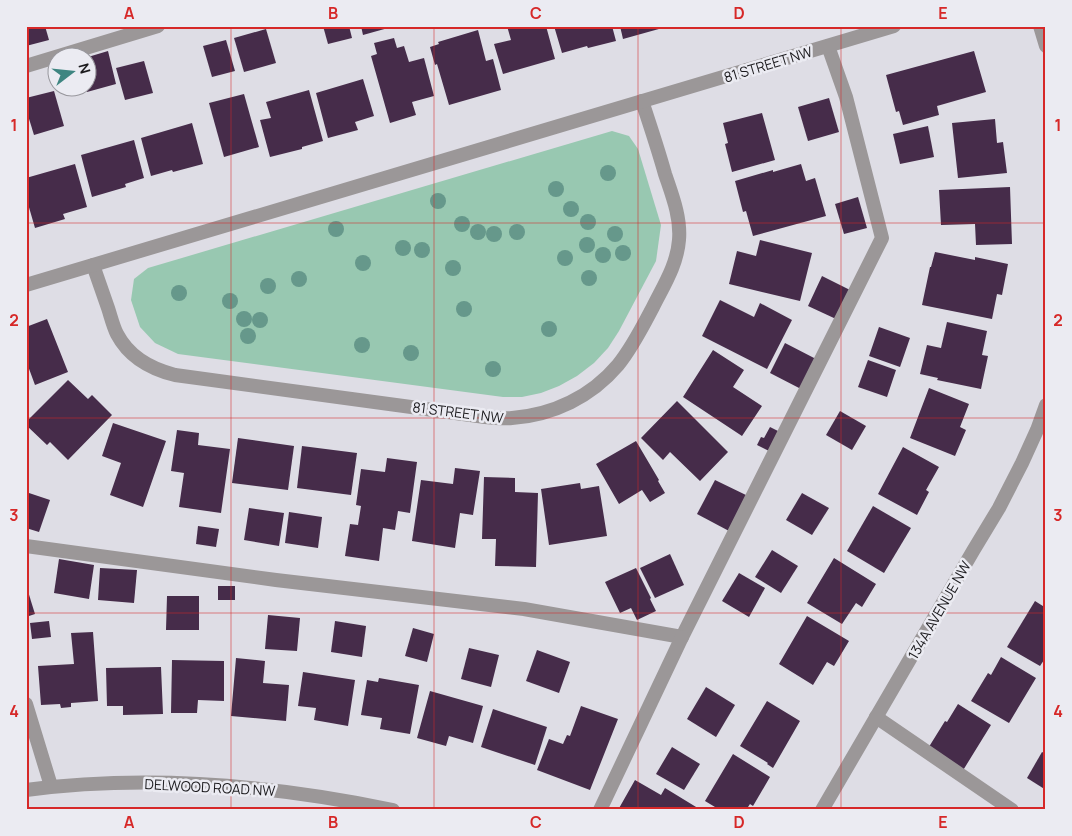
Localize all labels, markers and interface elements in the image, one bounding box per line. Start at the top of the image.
text: A [124,2,135,24]
text: B [328,2,338,24]
text: C [530,2,542,24]
text: D [733,2,745,24]
text: E [938,2,948,24]
street label: 81 STREET NW [721,42,815,86]
north arrow [48,48,98,98]
text: N [74,61,95,76]
text: 1 [10,114,18,136]
text: 1 [1054,114,1062,136]
text: 2 [9,309,19,331]
text: 2 [1053,309,1063,331]
street label: 81 STREET NW [411,397,505,427]
text: 3 [9,504,19,526]
text: 3 [1053,504,1063,526]
street label: 134A AVENUE NW [903,557,975,663]
text: 4 [9,700,19,722]
text: 4 [1053,700,1063,722]
street label: DELWOOD ROAD NW [144,774,276,800]
text: A [124,811,135,833]
text: B [328,811,338,833]
text: C [530,811,542,833]
text: D [733,811,745,833]
text: E [938,811,948,833]

